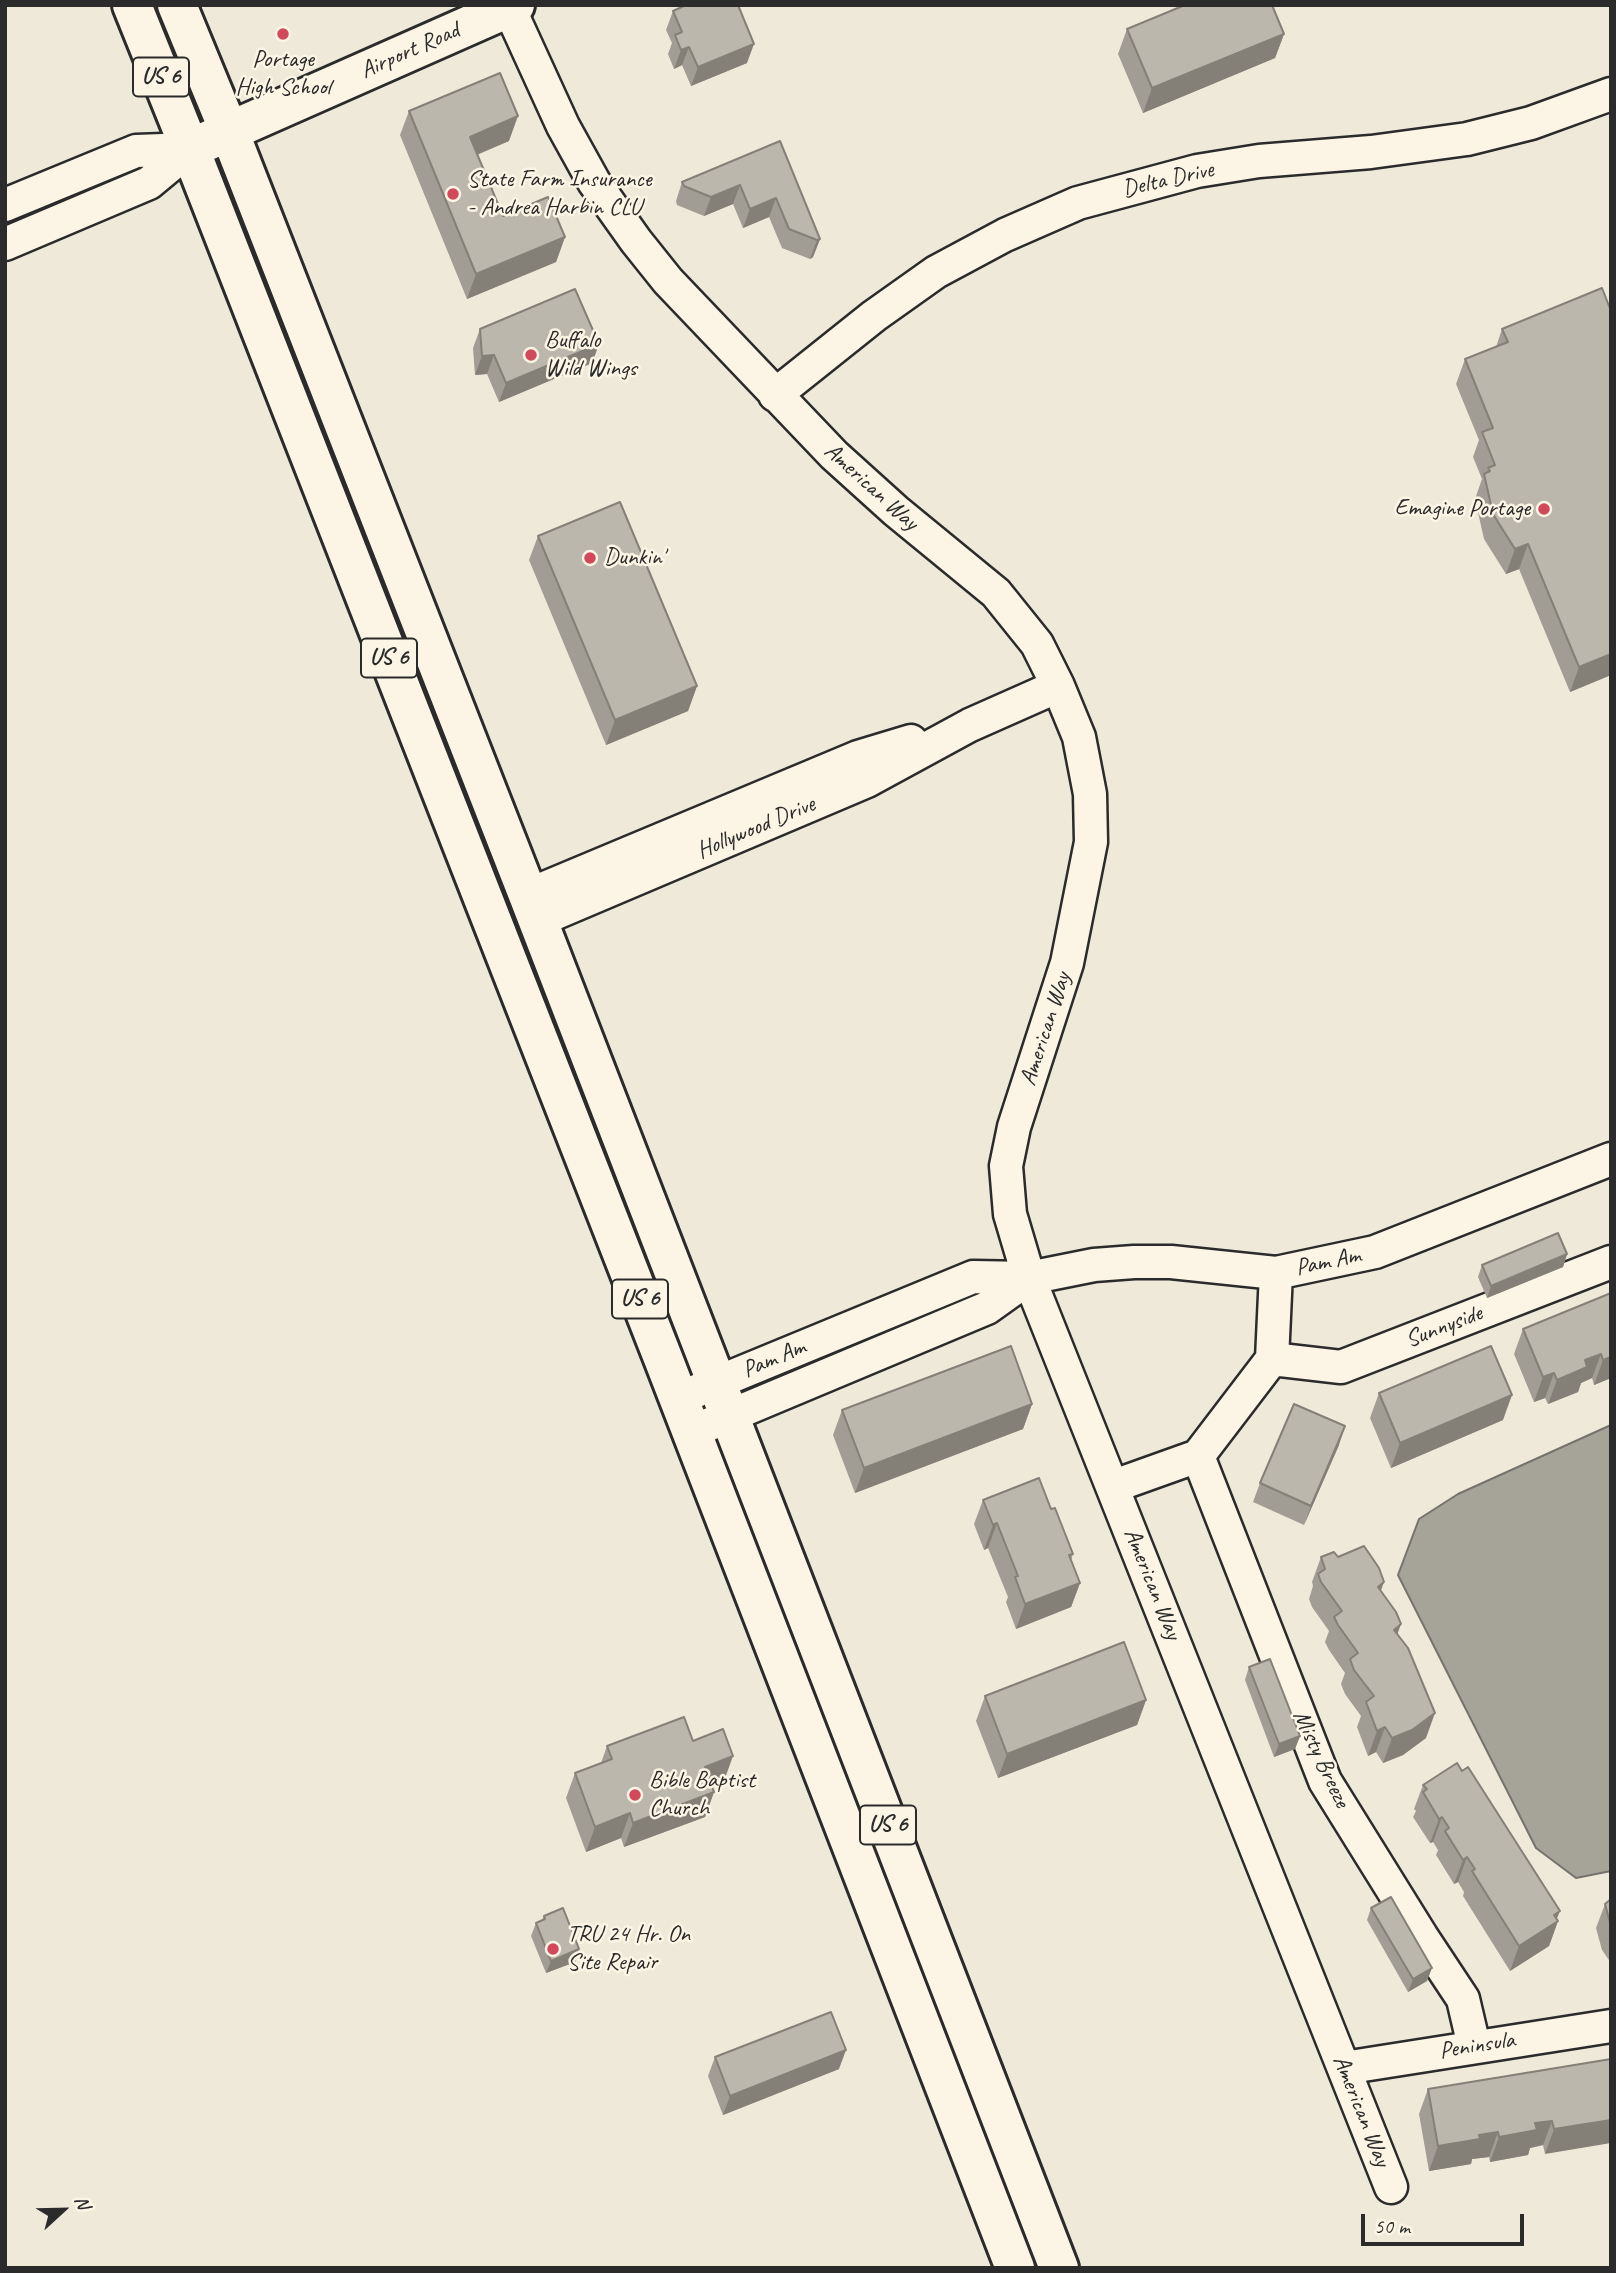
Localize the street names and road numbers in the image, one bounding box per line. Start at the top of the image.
street label: Airport Road [356,16,464,86]
road number: US 6 [133,58,189,96]
street label: Delta Drive [1120,156,1216,204]
street label: American Way [818,437,924,537]
road number: US 6 [361,638,417,678]
street label: Hollywood Drive [692,790,820,866]
street label: American Way [1014,969,1078,1089]
street label: Pam Am [1293,1241,1363,1283]
road number: US 6 [612,1280,668,1318]
street label: Sunnyside [1402,1299,1486,1355]
street label: Pam Am [738,1333,810,1385]
street label: American Way [1117,1524,1187,1644]
street label: Misty Breeze [1286,1706,1356,1812]
road number: US 6 [860,1806,916,1844]
street label: Peninsula [1437,2026,1517,2066]
street label: American Way [1326,2051,1396,2171]

